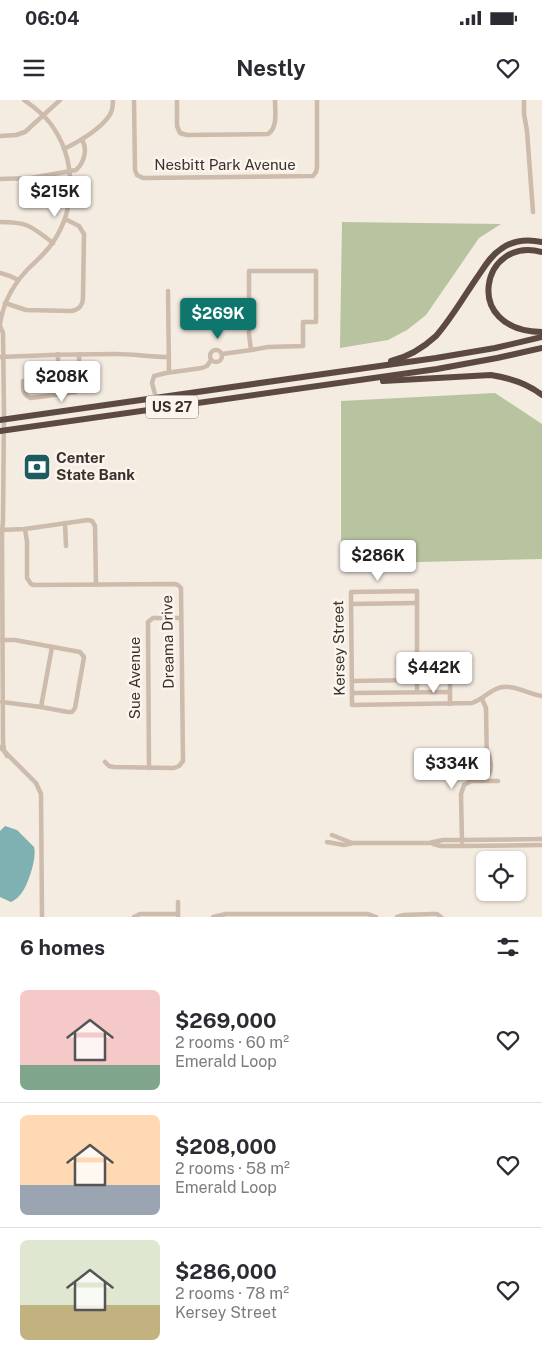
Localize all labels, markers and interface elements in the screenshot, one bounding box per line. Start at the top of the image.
text: 06:04 [25,7,80,29]
icon: menu [20,54,48,82]
icon: heart [494,54,522,82]
text: Nestly [236,55,306,81]
street label: Nesbitt Park Avenue [154,156,296,173]
pin: $215K [20,176,90,218]
text: $215K [30,182,80,201]
pin: $269K [183,298,253,340]
text: $269K [191,304,245,323]
pin: $208K [27,360,97,403]
text: $208K [35,367,89,386]
road number: US 27 [146,396,198,418]
place label: Center State Bank [56,449,135,483]
bank icon: Center State Bank [22,452,52,482]
pin: $286K [343,540,413,582]
text: $286K [351,546,405,565]
street label: Dreama Drive [158,595,177,689]
street label: Kersey Street [329,600,348,696]
street label: Sue Avenue [126,637,143,719]
pin: $442K [399,652,469,694]
text: $442K [407,658,461,677]
pin: $334K [417,748,487,790]
text: $334K [425,754,479,773]
map controls [476,851,526,901]
button: locate [476,851,526,901]
icon: filters [494,933,522,961]
text: 6 homes [20,935,105,960]
text: $269,000 [175,1008,277,1033]
icon: home [60,1010,120,1070]
icon: heart [494,1026,522,1054]
text: 2 rooms · 60 m² [175,1033,289,1052]
text: Emerald Loop [175,1052,277,1071]
text: $208,000 [175,1134,276,1159]
icon: home [60,1135,120,1195]
icon: heart [494,1151,522,1179]
text: 2 rooms · 58 m² [175,1159,290,1178]
text: Emerald Loop [175,1178,277,1197]
text: $286,000 [175,1259,277,1284]
icon: home [60,1260,120,1320]
icon: heart [494,1276,522,1304]
text: 2 rooms · 78 m² [175,1284,289,1303]
text: Kersey Street [175,1303,277,1322]

